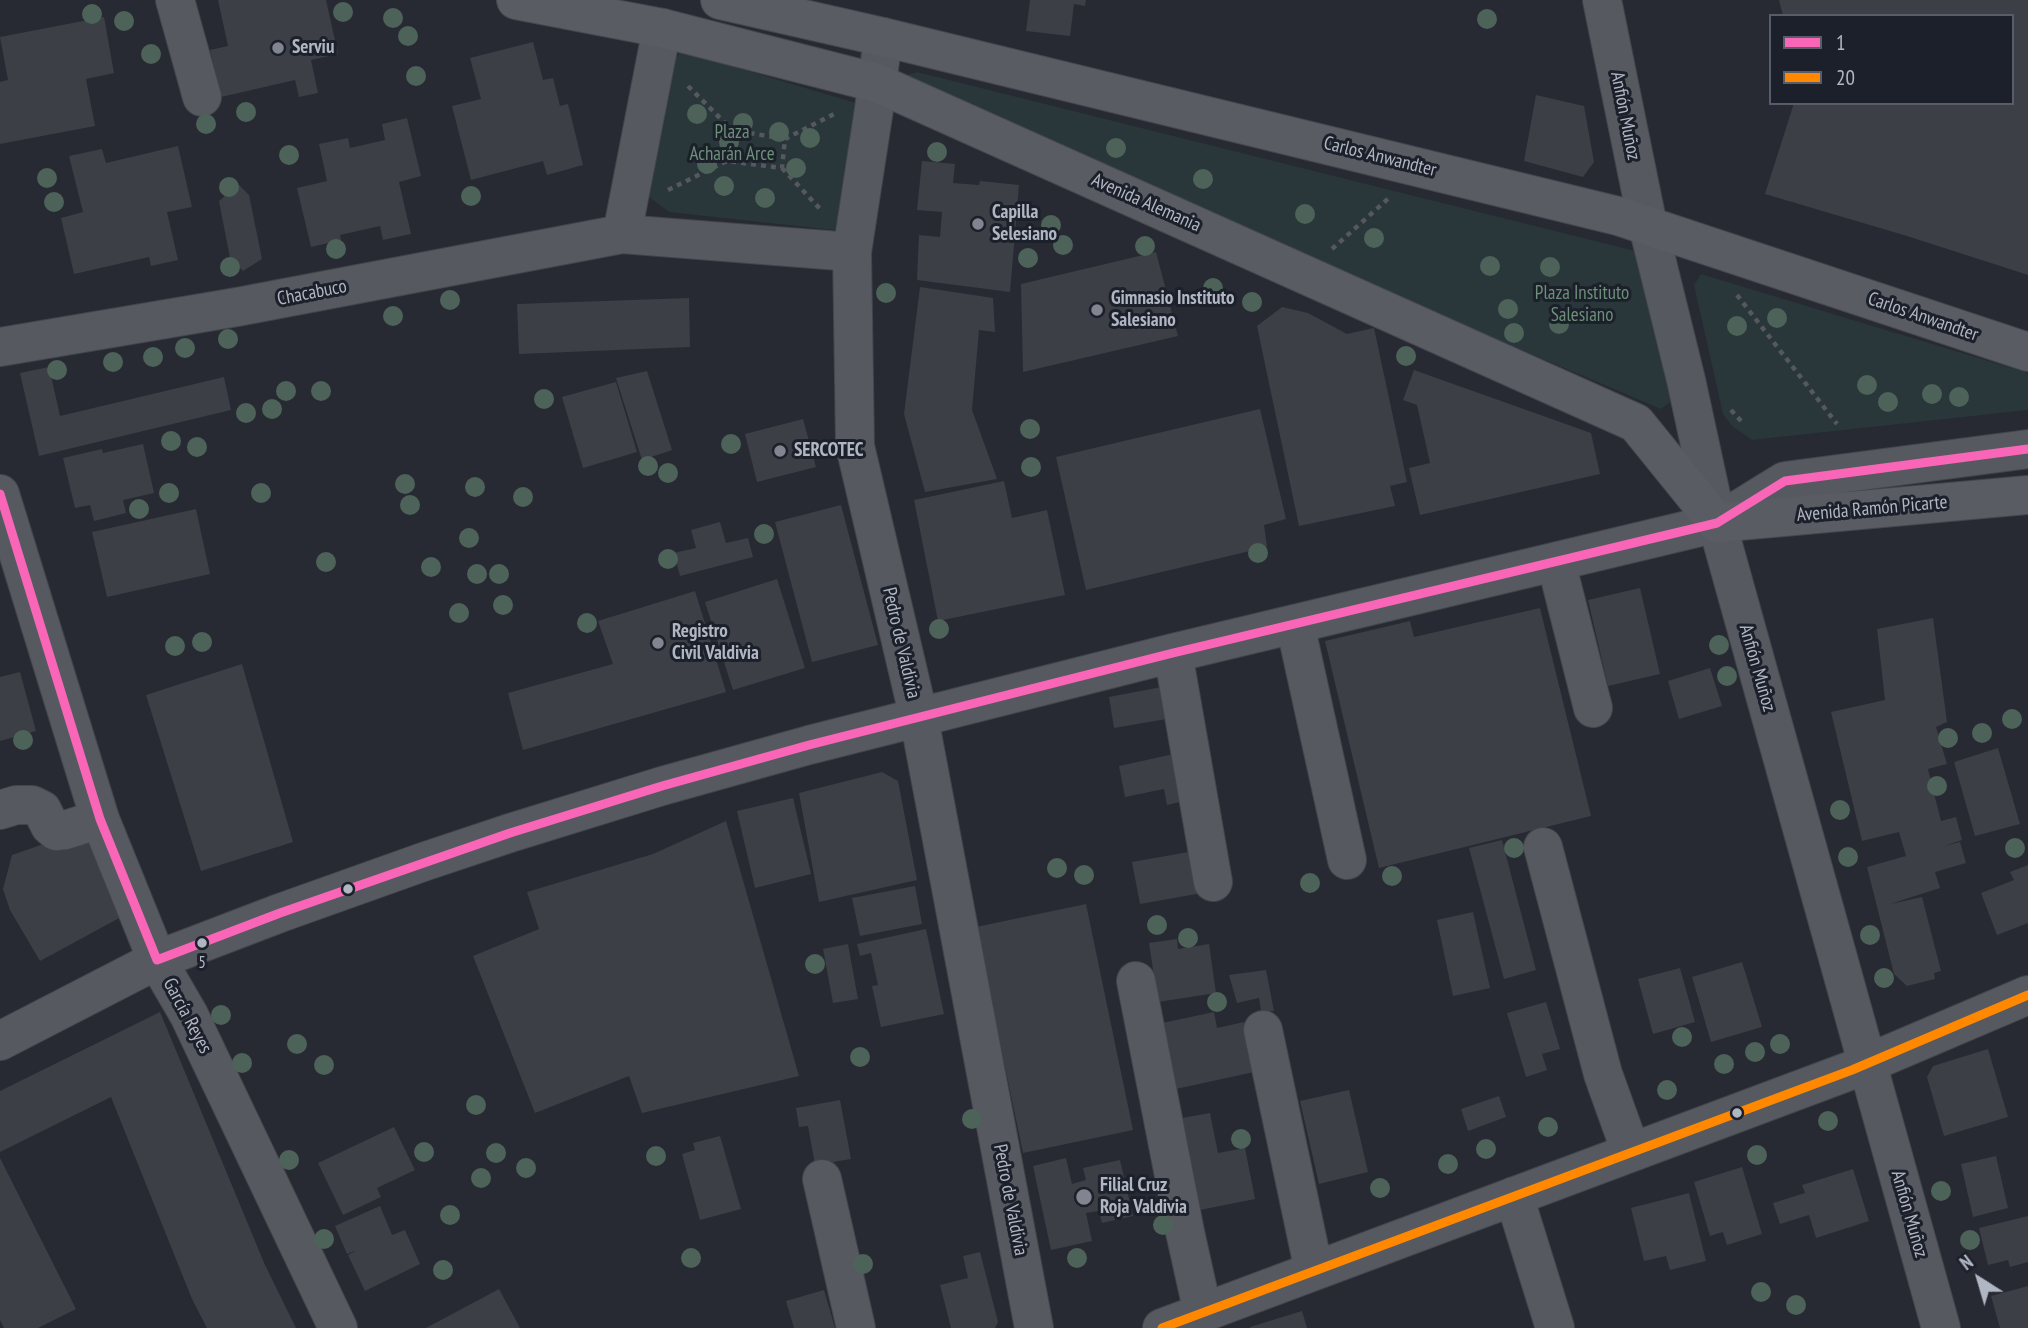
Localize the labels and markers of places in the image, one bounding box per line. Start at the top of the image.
place label: Serviu [292,37,334,59]
marker: Serviu [270,40,286,56]
place label: Capilla Selesiano [992,202,1057,246]
marker: Capilla Selesiano [970,216,986,232]
place label: Gimnasio Instituto Salesiano [1111,288,1235,332]
marker: Gimnasio Instituto Salesiano [1089,302,1105,318]
place label: SERCOTEC [794,440,864,462]
marker: SERCOTEC [772,443,788,459]
place label: Registro Civil Valdivia [672,621,759,665]
marker: Registro Civil Valdivia [650,635,666,651]
unlabelled marker [341,882,355,896]
marker: 5 [195,936,209,950]
place label: 5 [198,953,206,973]
unlabelled marker [1730,1106,1744,1120]
place label: Filial Cruz Roja Valdivia [1100,1175,1187,1219]
marker: Filial Cruz Roja Valdivia [1074,1187,1094,1207]

